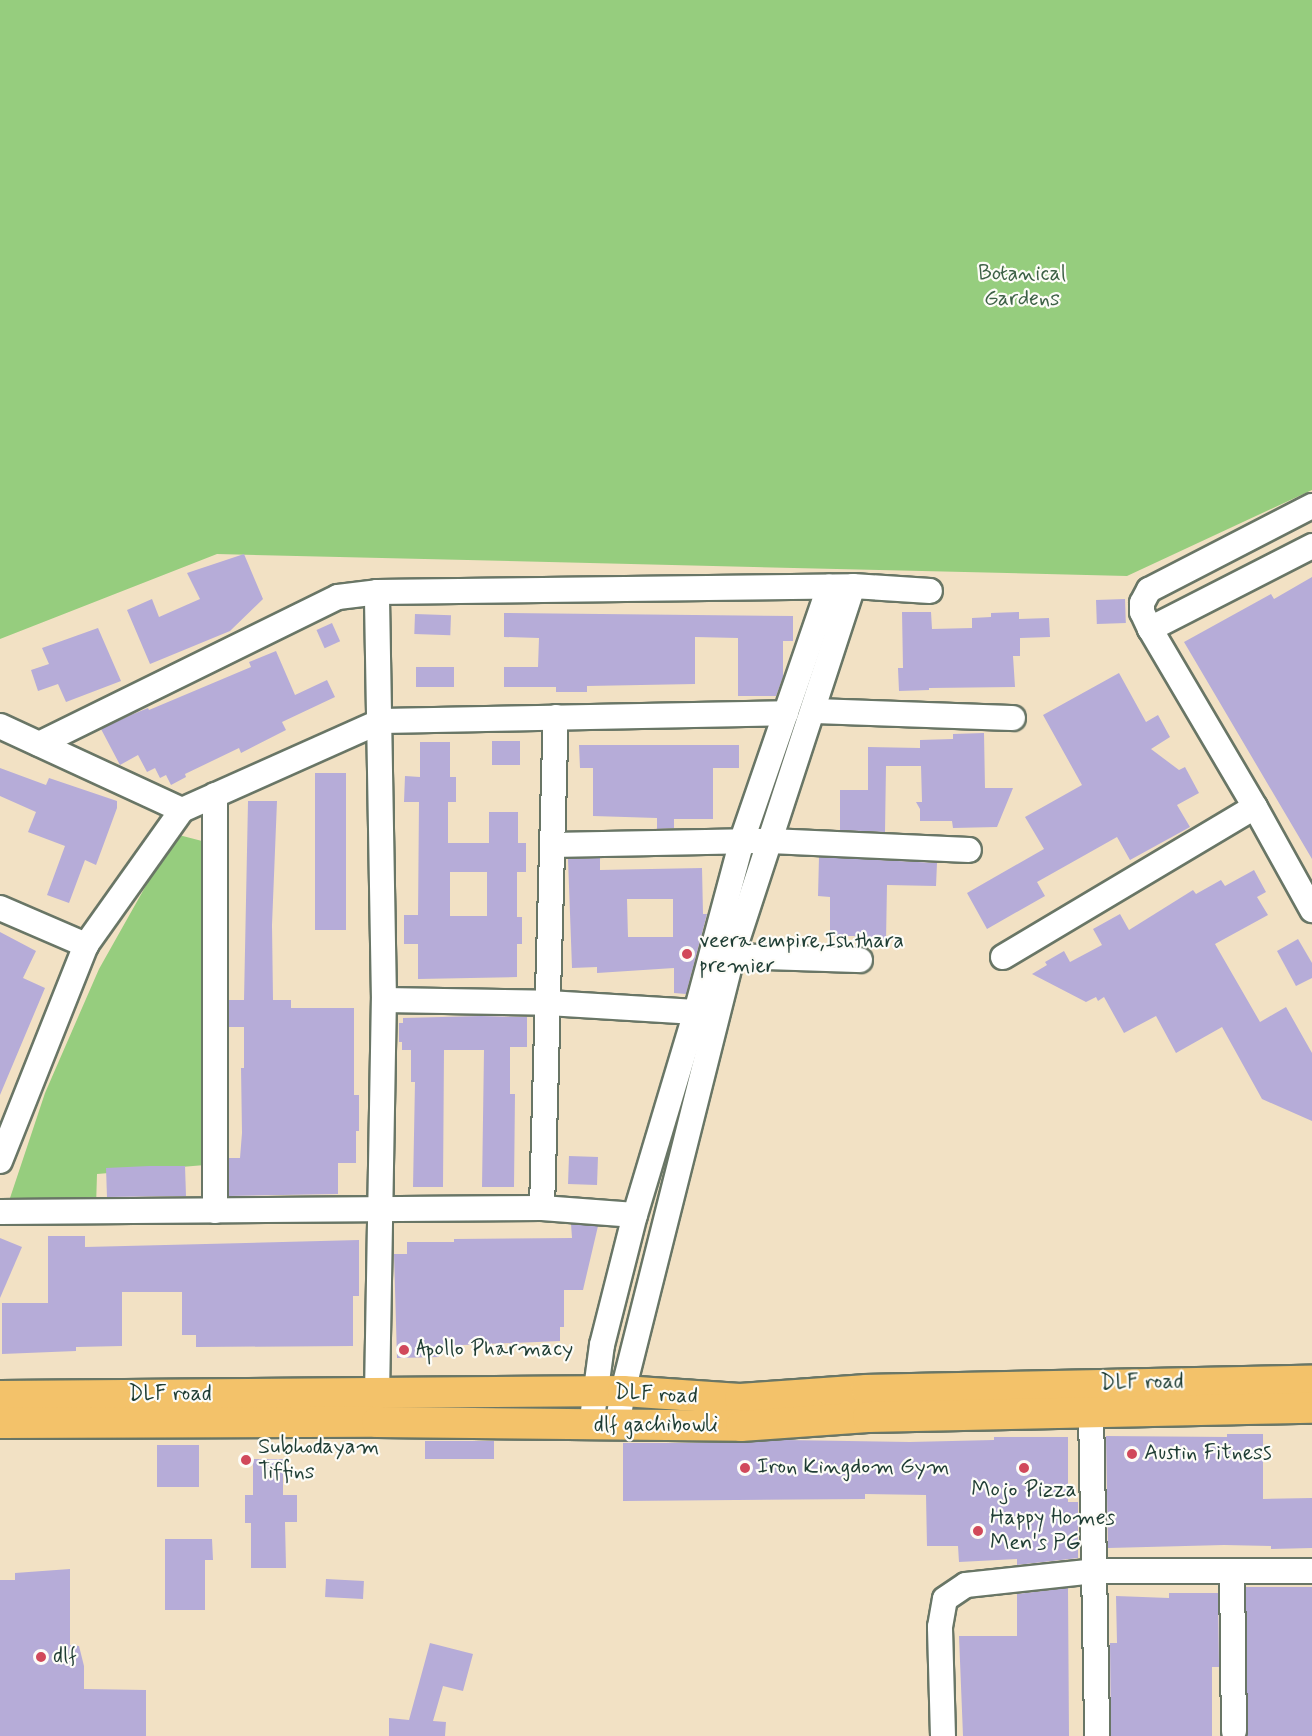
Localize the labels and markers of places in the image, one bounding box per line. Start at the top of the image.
place label: veera empire,Ishthara premier [699,928,904,980]
marker: veera empire,Ishthara premier [680,947,694,961]
place label: Apollo Pharmacy [416,1337,564,1363]
marker: Apollo Pharmacy [397,1343,411,1357]
place label: Subhodayam Tiffins [258,1434,379,1486]
place label: Austin Fitness [1144,1441,1275,1467]
marker: Austin Fitness [1125,1447,1139,1461]
marker: Subhodayam Tiffins [239,1453,253,1467]
place label: Iron Kingdom Gym [757,1455,942,1481]
marker: Iron Kingdom Gym [738,1461,752,1475]
marker: Mojo Pizza [1017,1461,1031,1475]
place label: Mojo Pizza [972,1478,1076,1504]
place label: Happy Homes Men's PG [990,1505,1114,1556]
marker: Happy Homes Men's PG [971,1524,985,1538]
place label: dlf [53,1644,77,1670]
marker: dlf [34,1650,48,1664]

